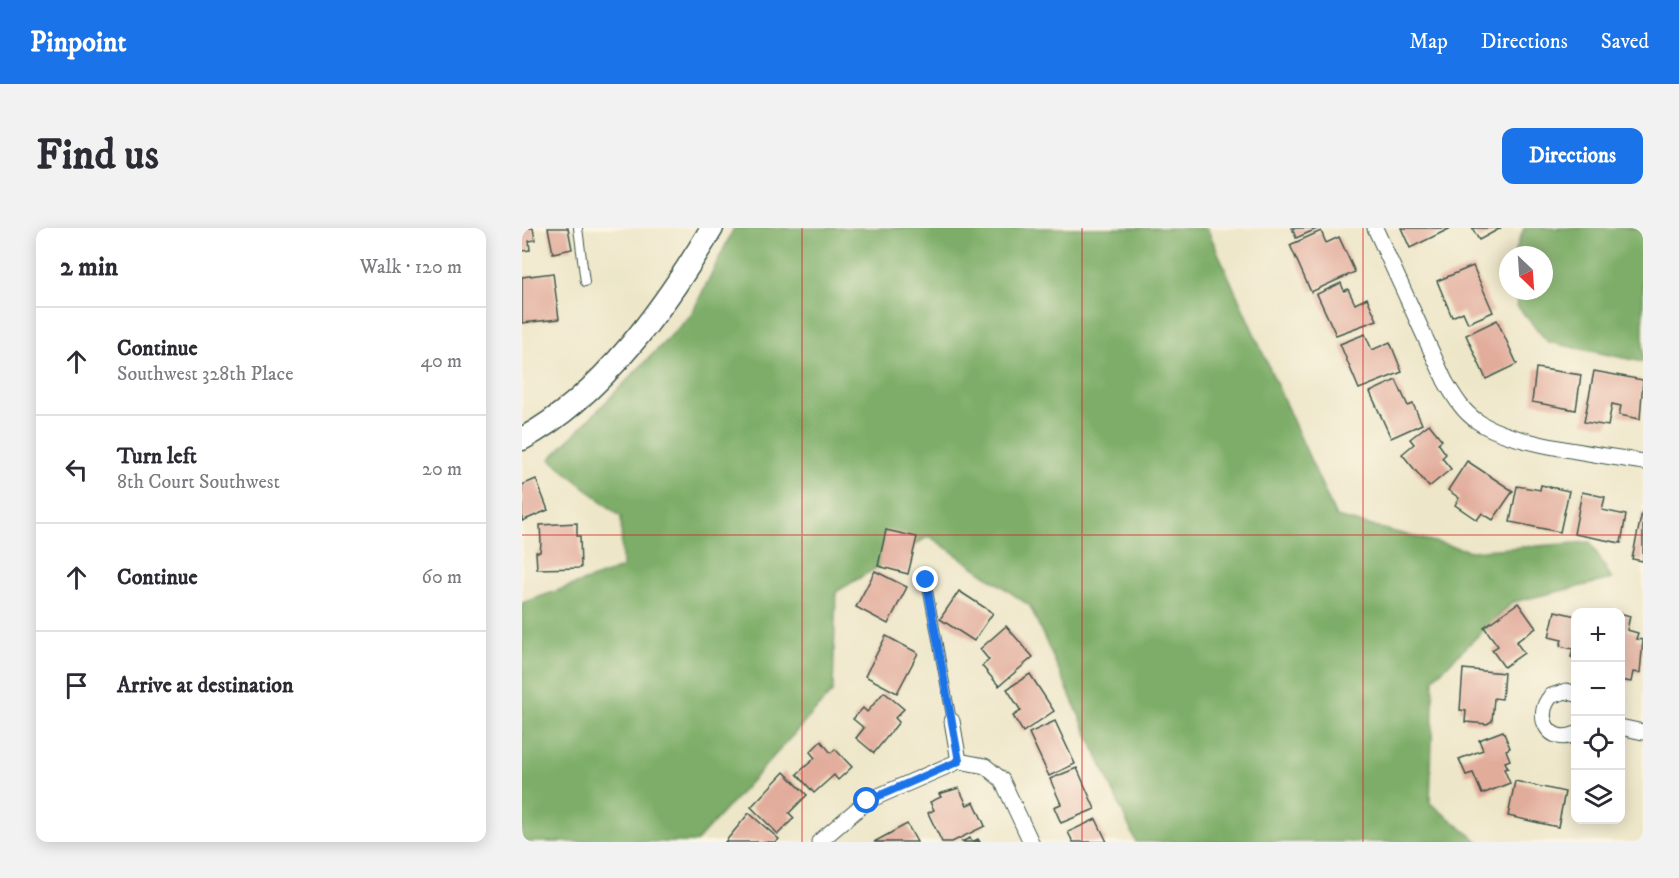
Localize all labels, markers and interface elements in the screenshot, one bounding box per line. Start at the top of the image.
text: Pinpoint [30,25,126,60]
text: Map [1409,29,1448,55]
text: Directions [1481,29,1568,55]
text: Saved [1601,29,1649,55]
button: Directions [1502,128,1643,184]
text: Find us [36,130,159,182]
north arrow [1499,246,1553,300]
text: 2 min [60,251,118,284]
text: Walk · 120 m [360,255,462,280]
text: Continue [117,335,198,362]
icon: ahead [60,345,93,378]
text: 40 m [420,349,462,374]
text: Southwest 328th Place [117,362,293,387]
text: Turn left [117,443,197,470]
icon: left [60,453,93,486]
text: 20 m [422,457,462,482]
text: 8th Court Southwest [117,470,280,495]
icon: ahead [60,561,93,594]
text: Continue [117,564,198,591]
text: 60 m [422,565,462,590]
route end [912,566,938,592]
map controls [1571,608,1625,824]
button: + [1571,608,1625,662]
button: − [1571,662,1625,716]
icon: arrive [60,669,93,702]
text: Arrive at destination [117,672,294,699]
button: locate [1571,716,1625,770]
button: layers [1571,770,1625,824]
route start [853,787,879,813]

